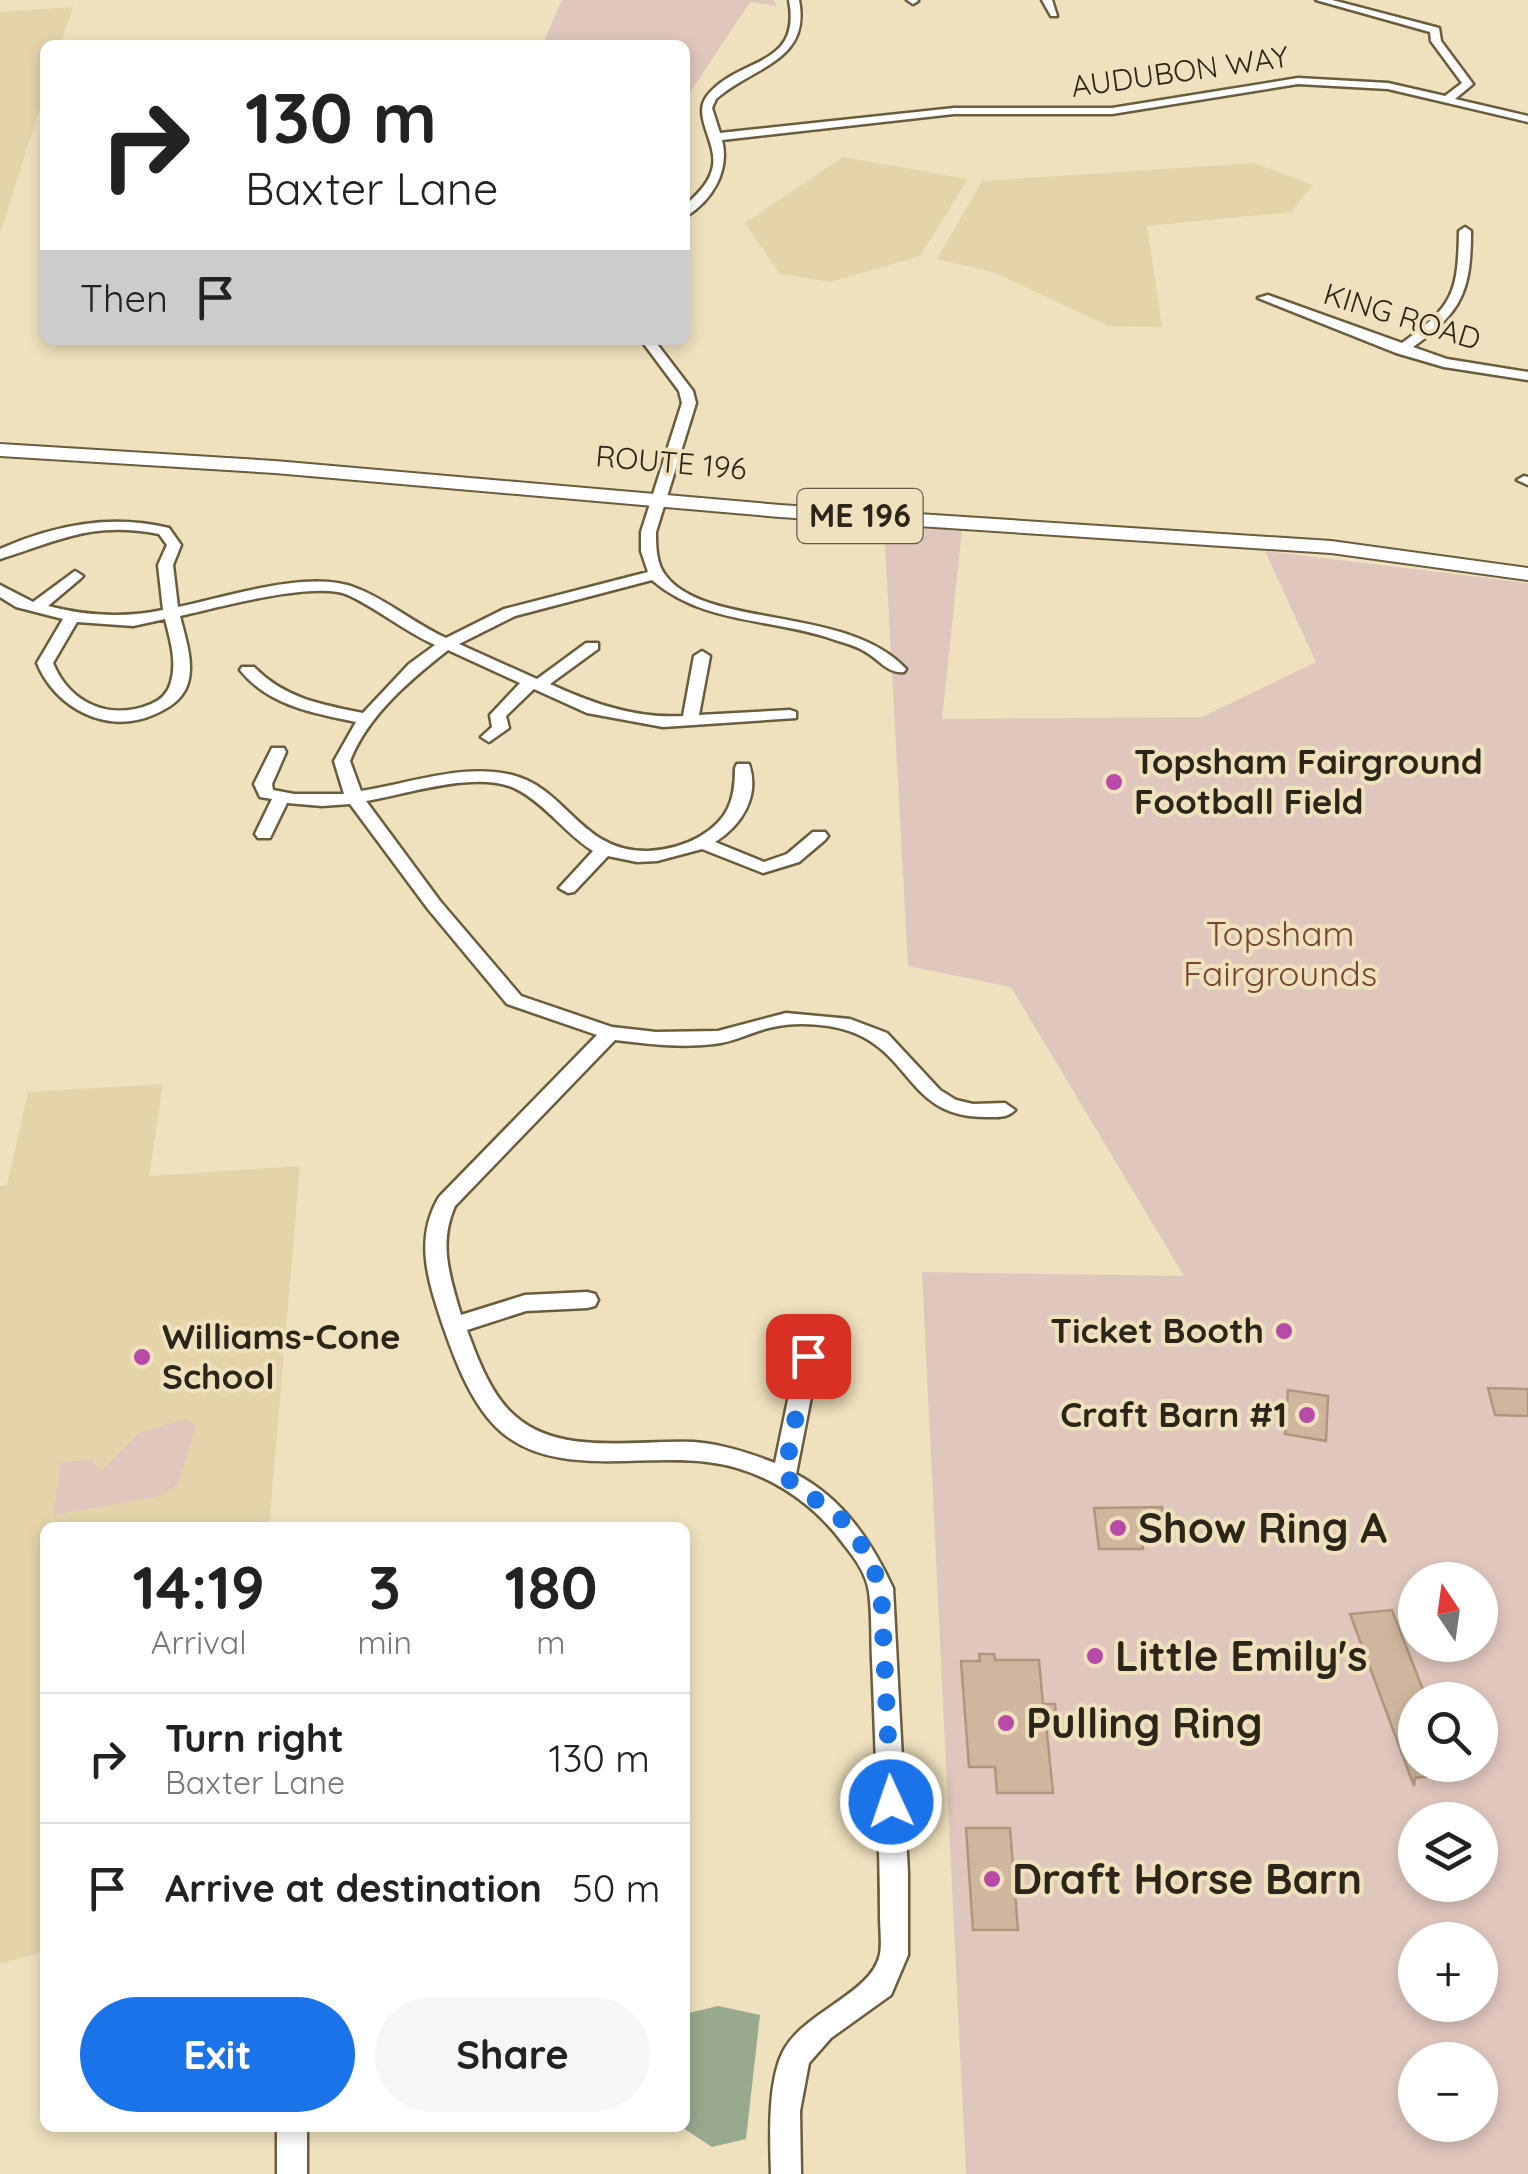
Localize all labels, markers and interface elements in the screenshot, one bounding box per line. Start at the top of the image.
street label: AUDUBON WAY [1069,37,1291,105]
text: 130 m [245,73,437,161]
icon: right [80,80,210,210]
text: Baxter Lane [245,160,498,216]
icon: arrive [188,270,243,325]
text: Then [80,274,168,322]
street label: KING ROAD [1319,274,1485,358]
street label: ROUTE 196 [594,436,748,488]
road number: ME 196 [798,489,922,543]
place label: Topsham Fairground Football Field [1134,739,1483,823]
marker: Topsham Fairground Football Field [1103,771,1125,793]
park label: Topsham Fairgrounds [1183,911,1377,995]
place label: Ticket Booth [1050,1308,1264,1352]
place label: Williams-Cone School [162,1314,401,1398]
pin [766,1314,851,1399]
marker: Ticket Booth [1273,1320,1295,1342]
icon: arrive [781,1329,836,1384]
marker: Williams-Cone School [131,1346,153,1368]
place label: Craft Barn #1 [1060,1392,1287,1436]
marker: Craft Barn #1 [1296,1404,1318,1426]
place label: Show Ring A [1138,1501,1387,1554]
marker: Show Ring A [1107,1517,1129,1539]
text: 14:19 [132,1549,265,1624]
text: 3 [369,1549,401,1624]
text: 180 [504,1549,597,1624]
north arrow [1398,1562,1498,1662]
map controls [1398,1562,1498,2142]
text: Arrival [151,1622,247,1662]
text: min [357,1622,412,1662]
text: m [536,1622,566,1662]
place label: Little Emily's [1115,1629,1368,1682]
marker: Little Emily's [1084,1645,1106,1667]
button: search [1398,1682,1498,1782]
place label: Pulling Ring [1026,1696,1263,1749]
marker: Pulling Ring [995,1712,1017,1734]
text: Turn right [165,1714,344,1762]
icon: right [80,1731,135,1786]
text: 130 m [548,1734,650,1782]
position arrow [839,1750,943,1854]
text: Baxter Lane [165,1762,345,1802]
button: layers [1398,1802,1498,1902]
place label: Draft Horse Barn [1012,1852,1362,1905]
icon: arrive [80,1861,135,1916]
text: Arrive at destination [165,1864,542,1912]
text: 50 m [572,1864,660,1912]
marker: Draft Horse Barn [981,1868,1003,1890]
button: + [1398,1922,1498,2022]
button: Exit [80,1997,355,2112]
button: Share [375,1997,650,2112]
button: − [1398,2042,1498,2142]

